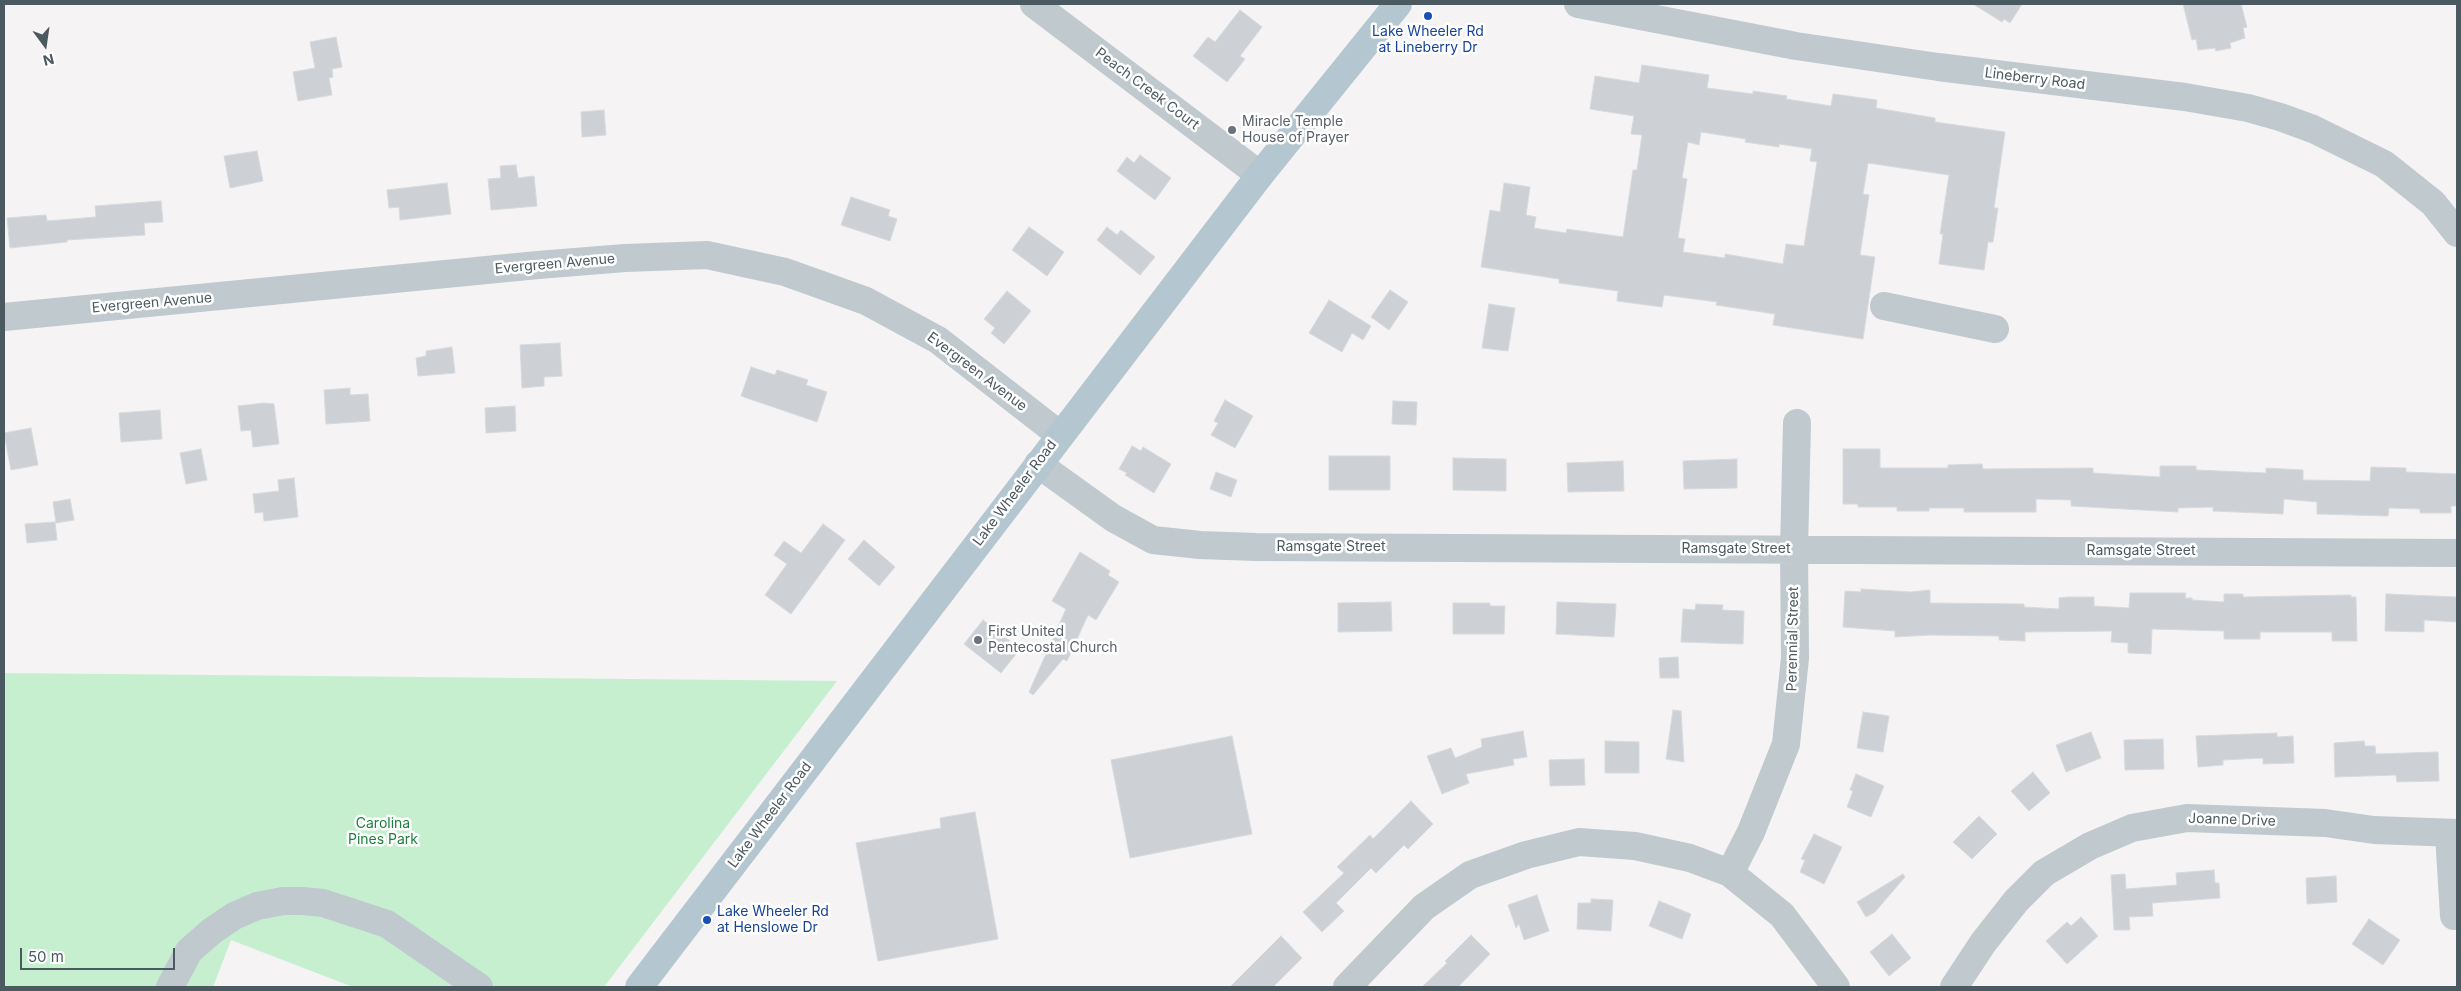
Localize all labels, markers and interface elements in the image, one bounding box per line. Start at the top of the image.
marker: Lake Wheeler Rd at Lineberry Dr [1422,10,1434,22]
north arrow [20,20,70,70]
place label: Lake Wheeler Rd at Lineberry Dr [1372,24,1484,56]
street label: Peach Creek Court [1092,45,1202,133]
text: N [42,50,56,70]
street label: Lineberry Road [1984,65,2086,93]
place label: Miracle Temple House of Prayer [1242,114,1349,146]
marker: Miracle Temple House of Prayer [1226,124,1238,136]
street label: Evergreen Avenue [494,250,616,278]
street label: Evergreen Avenue [91,289,213,317]
street label: Evergreen Avenue [924,329,1030,415]
street label: Lake Wheeler Road [970,437,1060,549]
street label: Ramsgate Street [1277,539,1385,555]
street label: Ramsgate Street [1682,541,1790,557]
street label: Ramsgate Street [2087,543,2195,559]
street label: Perennial Street [1784,586,1802,692]
place label: First United Pentecostal Church [988,624,1118,656]
marker: First United Pentecostal Church [972,634,984,646]
street label: Lake Wheeler Road [725,759,815,871]
street label: Joanne Drive [2188,810,2276,830]
park label: Carolina Pines Park [348,816,418,849]
place label: Lake Wheeler Rd at Henslowe Dr [717,904,829,936]
marker: Lake Wheeler Rd at Henslowe Dr [701,914,713,926]
scale bar [22,938,178,970]
text: 50 m [28,947,64,966]

